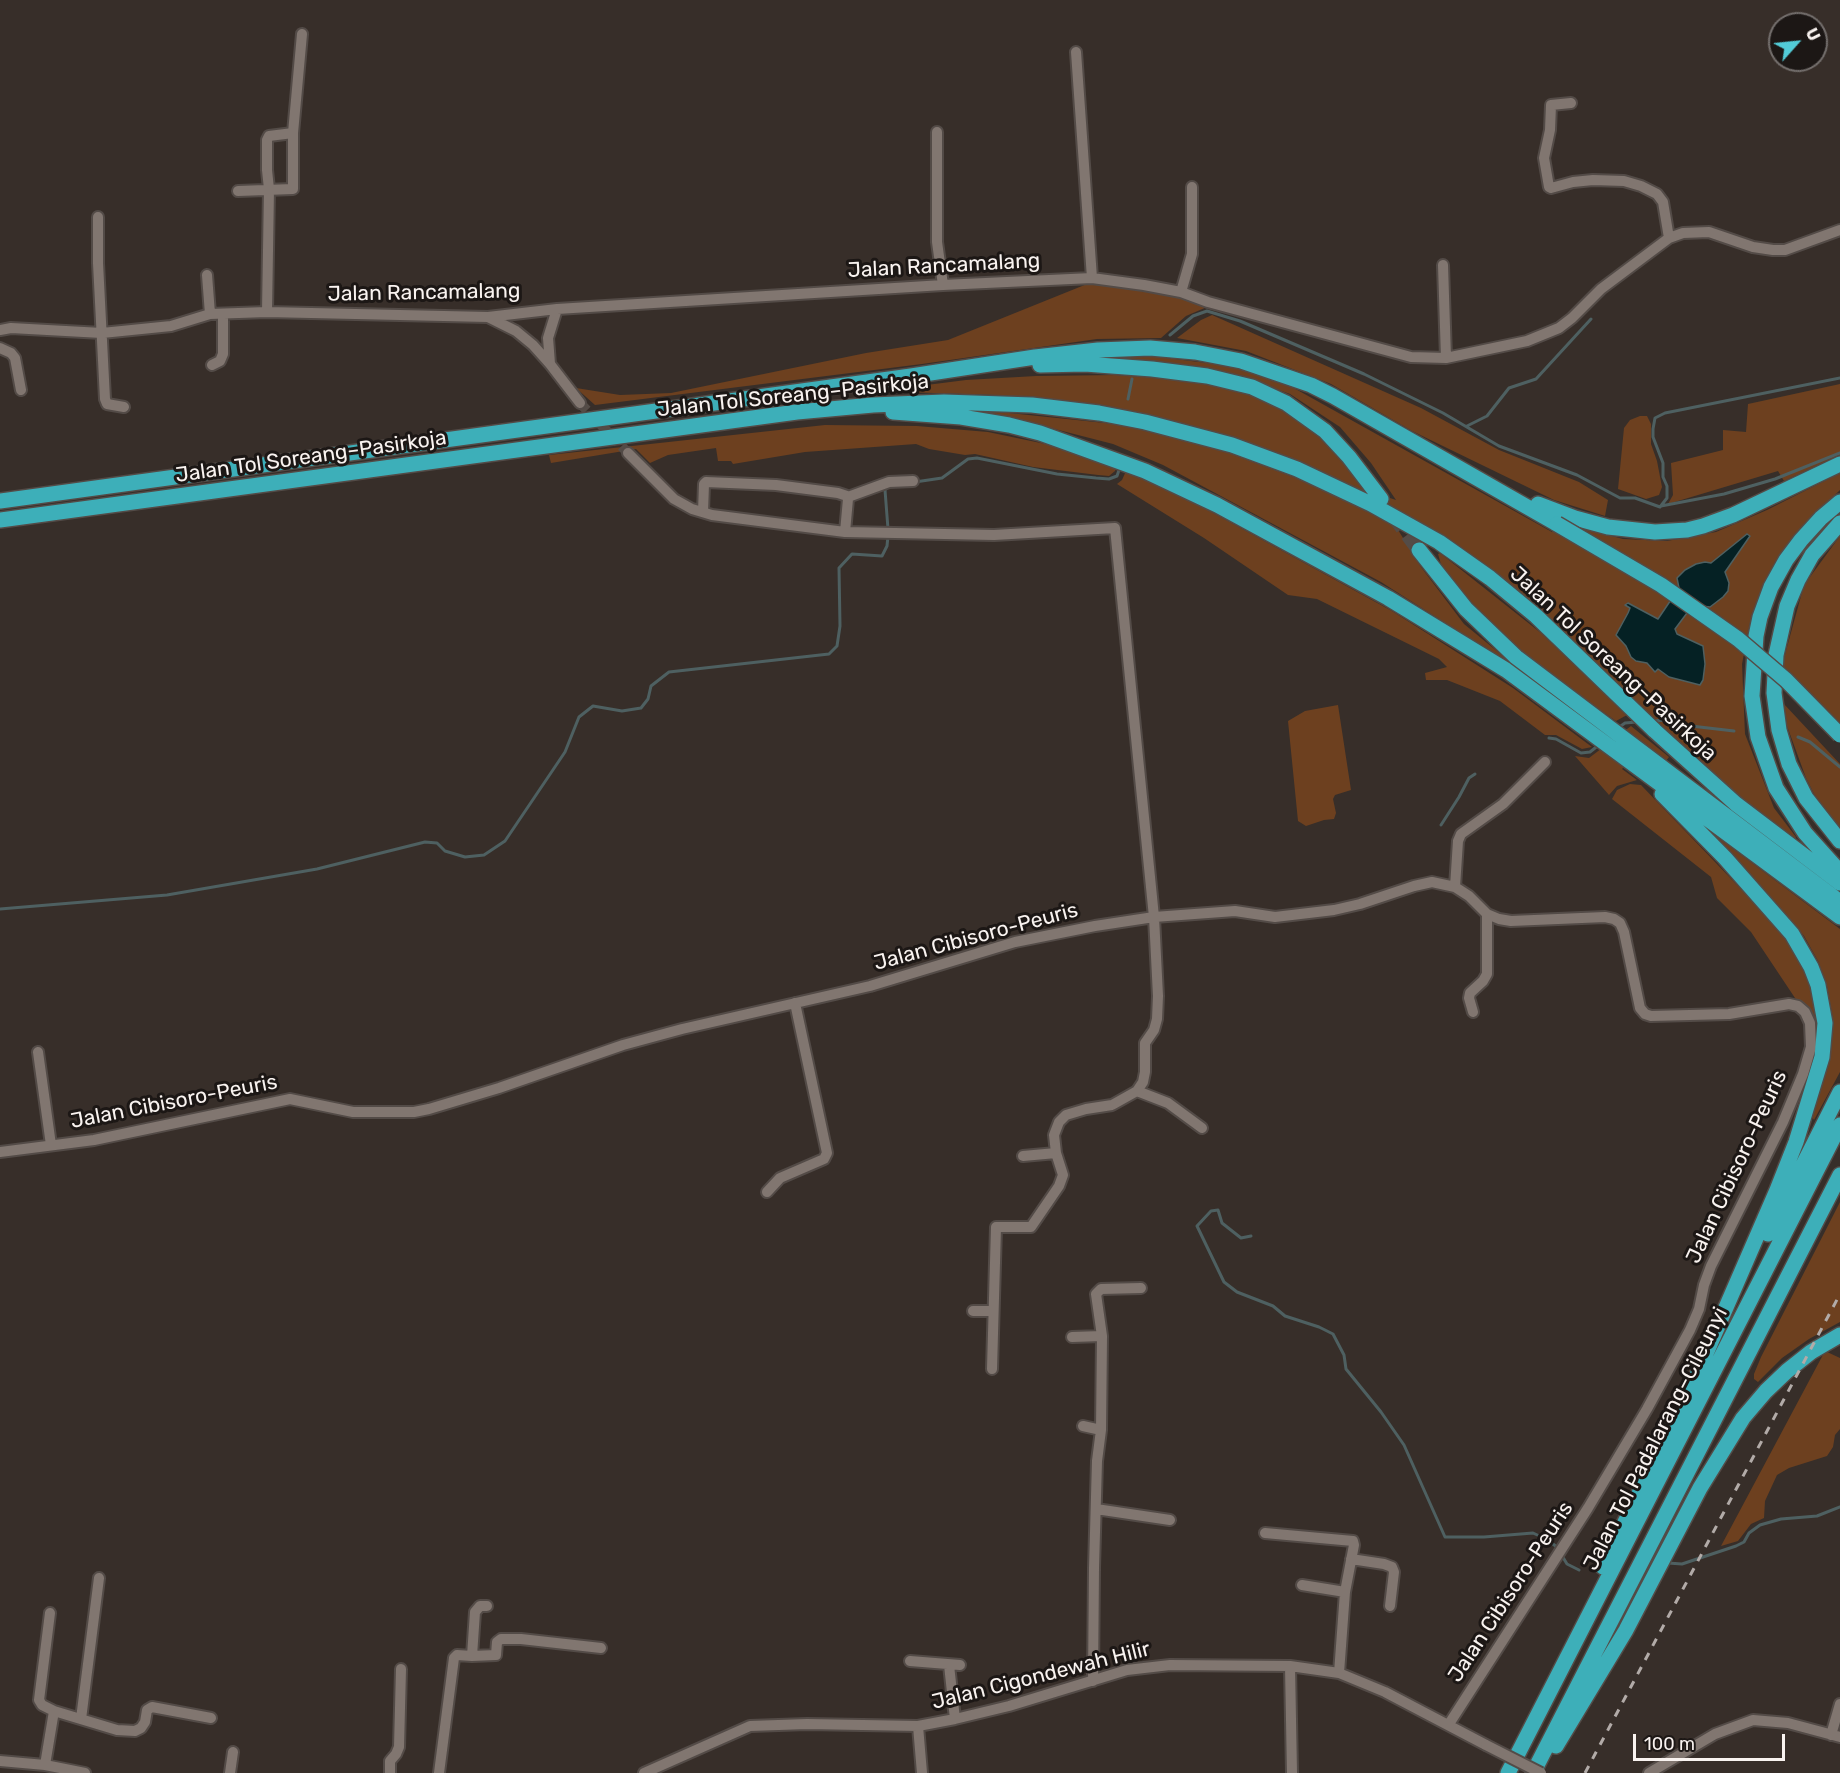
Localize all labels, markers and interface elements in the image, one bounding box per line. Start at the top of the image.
north arrow [1768,12,1828,72]
text: U [1802,25,1824,44]
street label: Jalan Rancamalang [847,248,1041,284]
street label: Jalan Rancamalang [327,279,521,307]
street label: Jalan Tol Soreang–Pasirkoja [656,369,930,423]
street label: Jalan Tol Soreang–Pasirkoja [174,426,448,488]
street label: Jalan Tol Soreang–Pasirkoja [1505,562,1721,766]
street label: Jalan Cibisoro-Peuris [871,898,1081,976]
street label: Jalan Cibisoro-Peuris [1681,1066,1793,1268]
street label: Jalan Cibisoro-Peuris [68,1070,280,1134]
street label: Jalan Tol Padalarang–Cileunyi [1579,1303,1733,1575]
street label: Jalan Cibisoro-Peuris [1443,1497,1579,1687]
street label: Jalan Cigondewah Hilir [929,1637,1153,1715]
scale bar [1636,1722,1788,1760]
text: 100 m [1644,1733,1695,1755]

